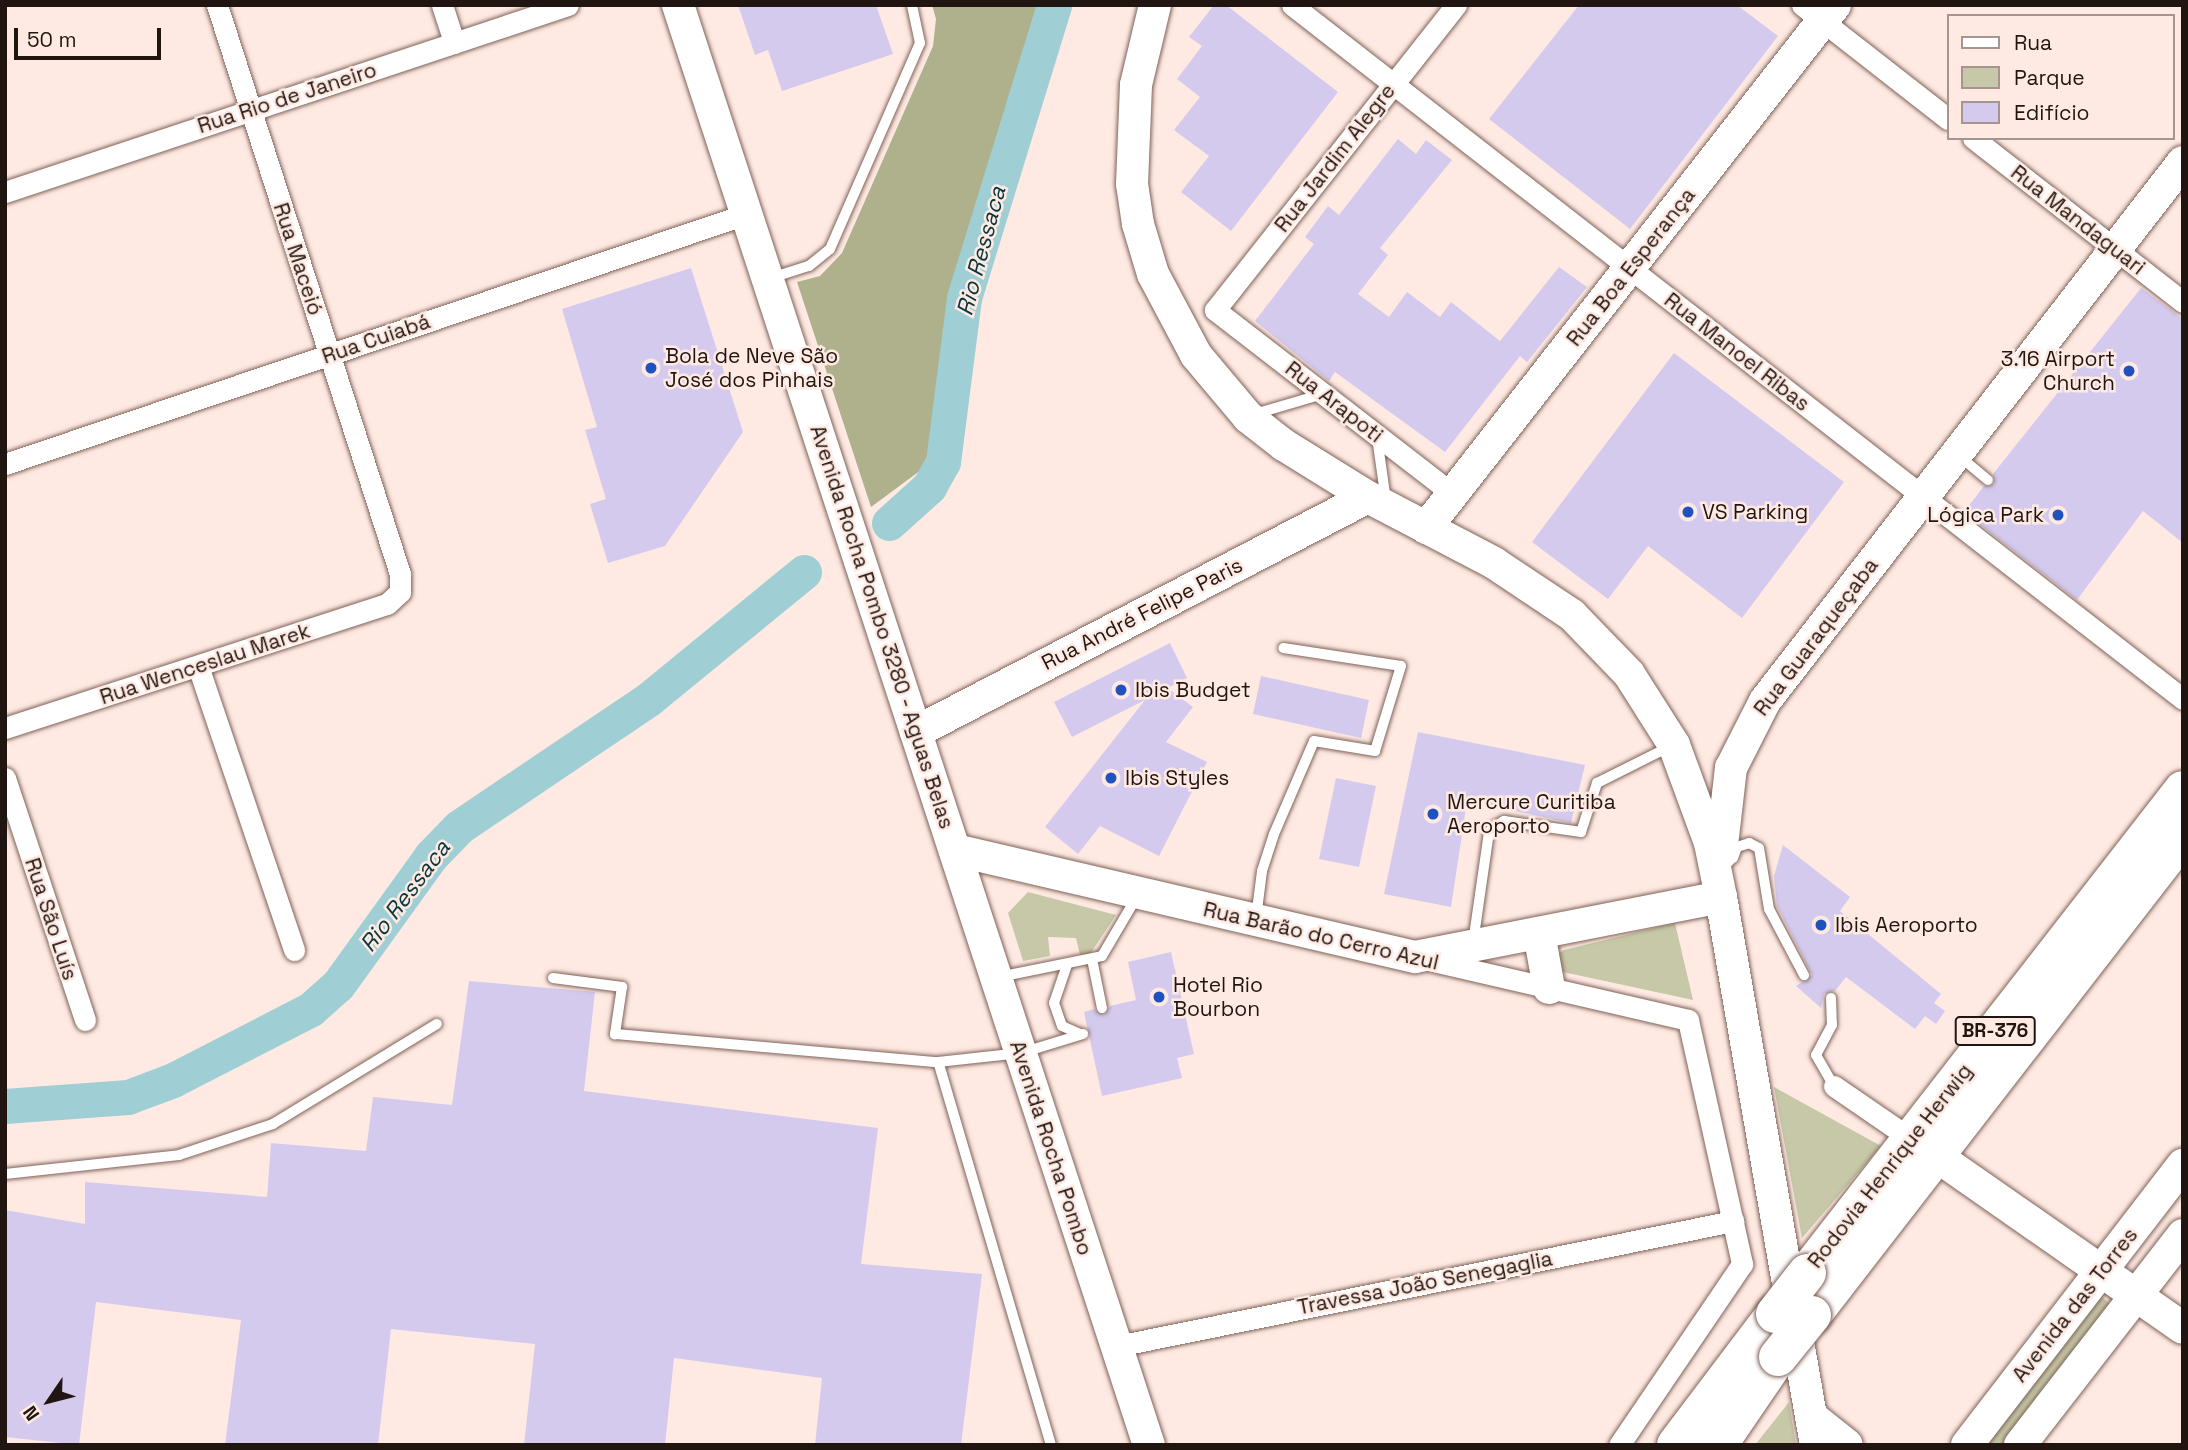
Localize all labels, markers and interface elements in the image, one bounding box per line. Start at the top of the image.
scale bar [18,14,164,58]
legend [1946,14,2174,140]
text: 50 m [27,26,77,53]
text: Rua [2014,29,2052,56]
street label: Rua Rio de Janeiro [194,57,380,139]
text: Parque [2014,64,2085,91]
street label: Rua Jardim Alegre [1269,79,1401,237]
text: Edifício [2014,99,2090,126]
street label: Rua Mandaguari [2006,160,2150,280]
water label: Rio Ressaca [951,183,1011,319]
street label: Rua Boa Esperança [1561,183,1701,351]
street label: Rua Maceió [268,200,328,318]
street label: Rua Manoel Ribas [1659,287,1815,417]
street label: Rua Cuiabá [319,309,433,369]
place label: Bola de Neve São José dos Pinhais [665,343,838,393]
place label: 3.16 Airport Church [2000,346,2115,396]
street label: Rua Arapoti [1280,356,1388,448]
marker: Bola de Neve São José dos Pinhais [643,360,659,376]
marker: 3.16 Airport Church [2121,363,2137,379]
street label: Avenida Rocha Pombo 3280 - Aguas Belas [804,421,960,833]
place label: VS Parking [1702,499,1808,525]
place label: Lógica Park [1927,502,2044,528]
marker: VS Parking [1680,504,1696,520]
marker: Lógica Park [2050,507,2066,523]
street label: Rua André Felipe Paris [1037,552,1247,676]
street label: Rua Guaraqueçaba [1749,553,1883,721]
street label: Rua Wenceslau Marek [97,618,313,710]
place label: Ibis Budget [1135,677,1251,703]
marker: Ibis Budget [1113,682,1129,698]
place label: Ibis Styles [1125,765,1229,791]
marker: Ibis Styles [1103,770,1119,786]
place label: Mercure Curitiba Aeroporto [1447,789,1616,839]
marker: Mercure Curitiba Aeroporto [1425,806,1441,822]
water label: Rio Ressaca [354,835,456,957]
street label: Rua São Luís [19,855,83,983]
street label: Rua Barão do Cerro Azul [1201,897,1441,975]
place label: Ibis Aeroporto [1835,912,1978,938]
marker: Ibis Aeroporto [1813,917,1829,933]
place label: Hotel Rio Bourbon [1173,972,1263,1022]
marker: Hotel Rio Bourbon [1151,989,1167,1005]
road number: BR-376 [1953,1015,2037,1046]
street label: Avenida Rocha Pombo [1004,1038,1098,1258]
street label: Rodovia Henrique Herwig [1802,1059,1978,1273]
street label: Avenida das Torres [2007,1223,2143,1387]
street label: Travessa João Senegaglia [1295,1246,1555,1320]
north arrow [14,1366,84,1436]
text: N [18,1401,45,1426]

